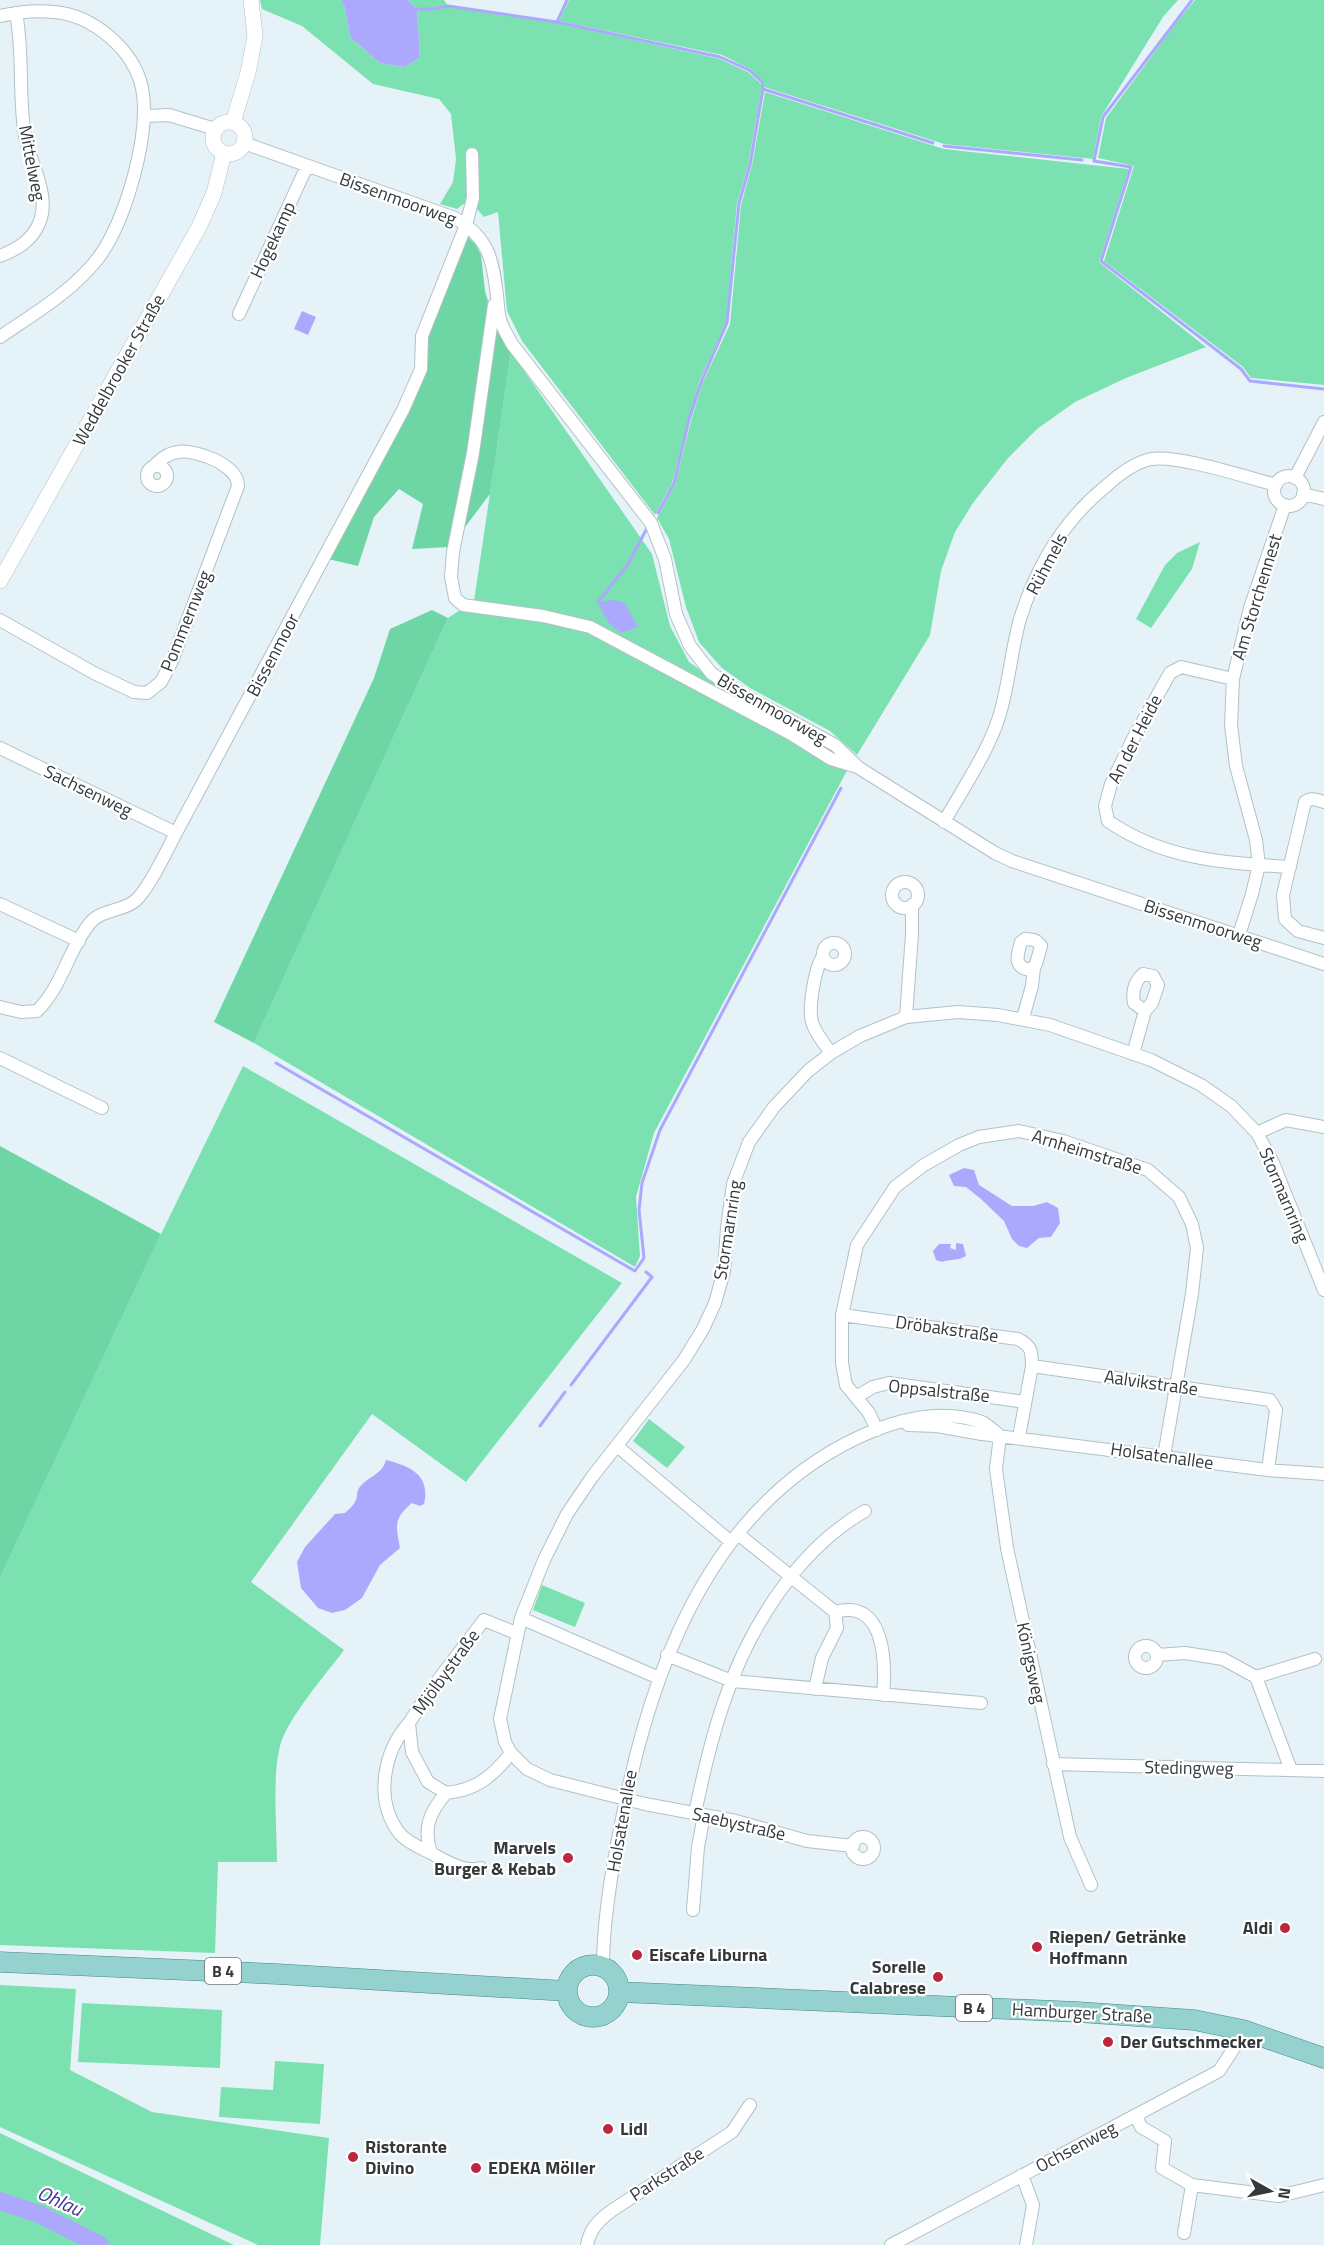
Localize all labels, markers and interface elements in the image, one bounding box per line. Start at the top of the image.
street label: Mittelweg [12,123,53,203]
street label: Bissenmoorweg [336,165,460,232]
street label: Hogekamp [243,197,302,283]
street label: Weddelbrooker Straße [66,289,172,451]
street label: Rühmels [1019,528,1074,600]
street label: Am Storchennest [1224,530,1289,663]
street label: Pommernweg [153,566,218,676]
street label: Bissenmoor [239,608,306,701]
street label: Bissenmoorweg [712,666,832,751]
street label: An der Heide [1101,689,1169,788]
street label: Sachsenweg [39,758,137,824]
street label: Bissenmoorweg [1141,892,1266,955]
street label: Arnheimstraße [1029,1122,1145,1181]
street label: Stormarnring [1252,1143,1317,1246]
street label: Stormarnring [706,1178,749,1282]
street label: Dröbakstraße [894,1308,1000,1349]
street label: Aalvikstraße [1102,1363,1200,1402]
street label: Oppsalstraße [887,1372,991,1409]
street label: Holsatenallee [1109,1435,1215,1476]
street label: Königsweg [1010,1620,1053,1706]
street label: Mjölbystraße [405,1623,486,1720]
street label: Stedingweg [1144,1753,1234,1782]
street label: Holsatenallee [599,1768,644,1874]
street label: Saebystraße [690,1800,788,1847]
place label: Marvels Burger & Kebab [434,1834,556,1882]
marker: Marvels Burger & Kebab [561,1851,575,1865]
place label: Aldi [1243,1914,1273,1941]
marker: Aldi [1278,1921,1292,1935]
place label: Riepen/ Getränke Hoffmann [1049,1923,1186,1971]
marker: Riepen/ Getränke Hoffmann [1030,1940,1044,1954]
place label: Eiscafe Liburna [649,1941,768,1968]
marker: Eiscafe Liburna [630,1948,644,1962]
place label: Sorelle Calabrese [850,1953,926,2001]
road number: B 4 [205,1958,241,1984]
marker: Sorelle Calabrese [931,1970,945,1984]
road number: B 4 [956,1995,992,2021]
street label: Hamburger Straße [1011,1995,1153,2030]
place label: Der Gutschmecker [1120,2028,1263,2055]
marker: Der Gutschmecker [1101,2035,1115,2049]
street label: Ochsenweg [1030,2114,1121,2179]
place label: Lidl [620,2115,648,2142]
marker: Lidl [601,2122,615,2136]
place label: Ristorante Divino [365,2133,447,2181]
street label: Parkstraße [624,2139,709,2208]
marker: Ristorante Divino [346,2150,360,2164]
place label: EDEKA Möller [488,2154,596,2181]
marker: EDEKA Möller [469,2161,483,2175]
north arrow [1240,2161,1300,2221]
water label: Ohlau [33,2177,89,2225]
text: N [1272,2186,1298,2201]

